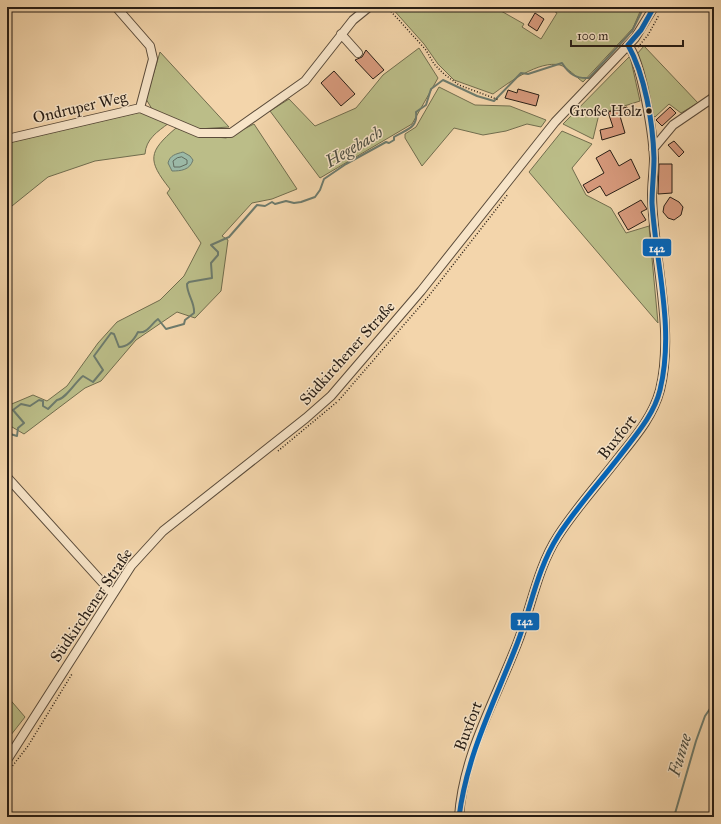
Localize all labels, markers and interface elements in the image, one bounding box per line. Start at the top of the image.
scale bar [571,22,683,48]
text: 100 m [577,29,608,43]
street label: Ondruper Weg [31,87,130,128]
place label: Große Holz [569,102,642,120]
marker: Große Holz [644,106,654,116]
water label: Hegebach [320,122,387,173]
line badge: 142 [642,238,672,257]
text: 142 [649,242,666,256]
street label: Südkirchener Straße [295,297,399,409]
street label: Buxfort [594,411,640,463]
street label: Südkirchener Straße [46,544,136,665]
line badge: 142 [510,612,540,631]
text: 142 [517,615,534,629]
street label: Buxfort [450,698,486,753]
water label: Funne [663,731,697,780]

